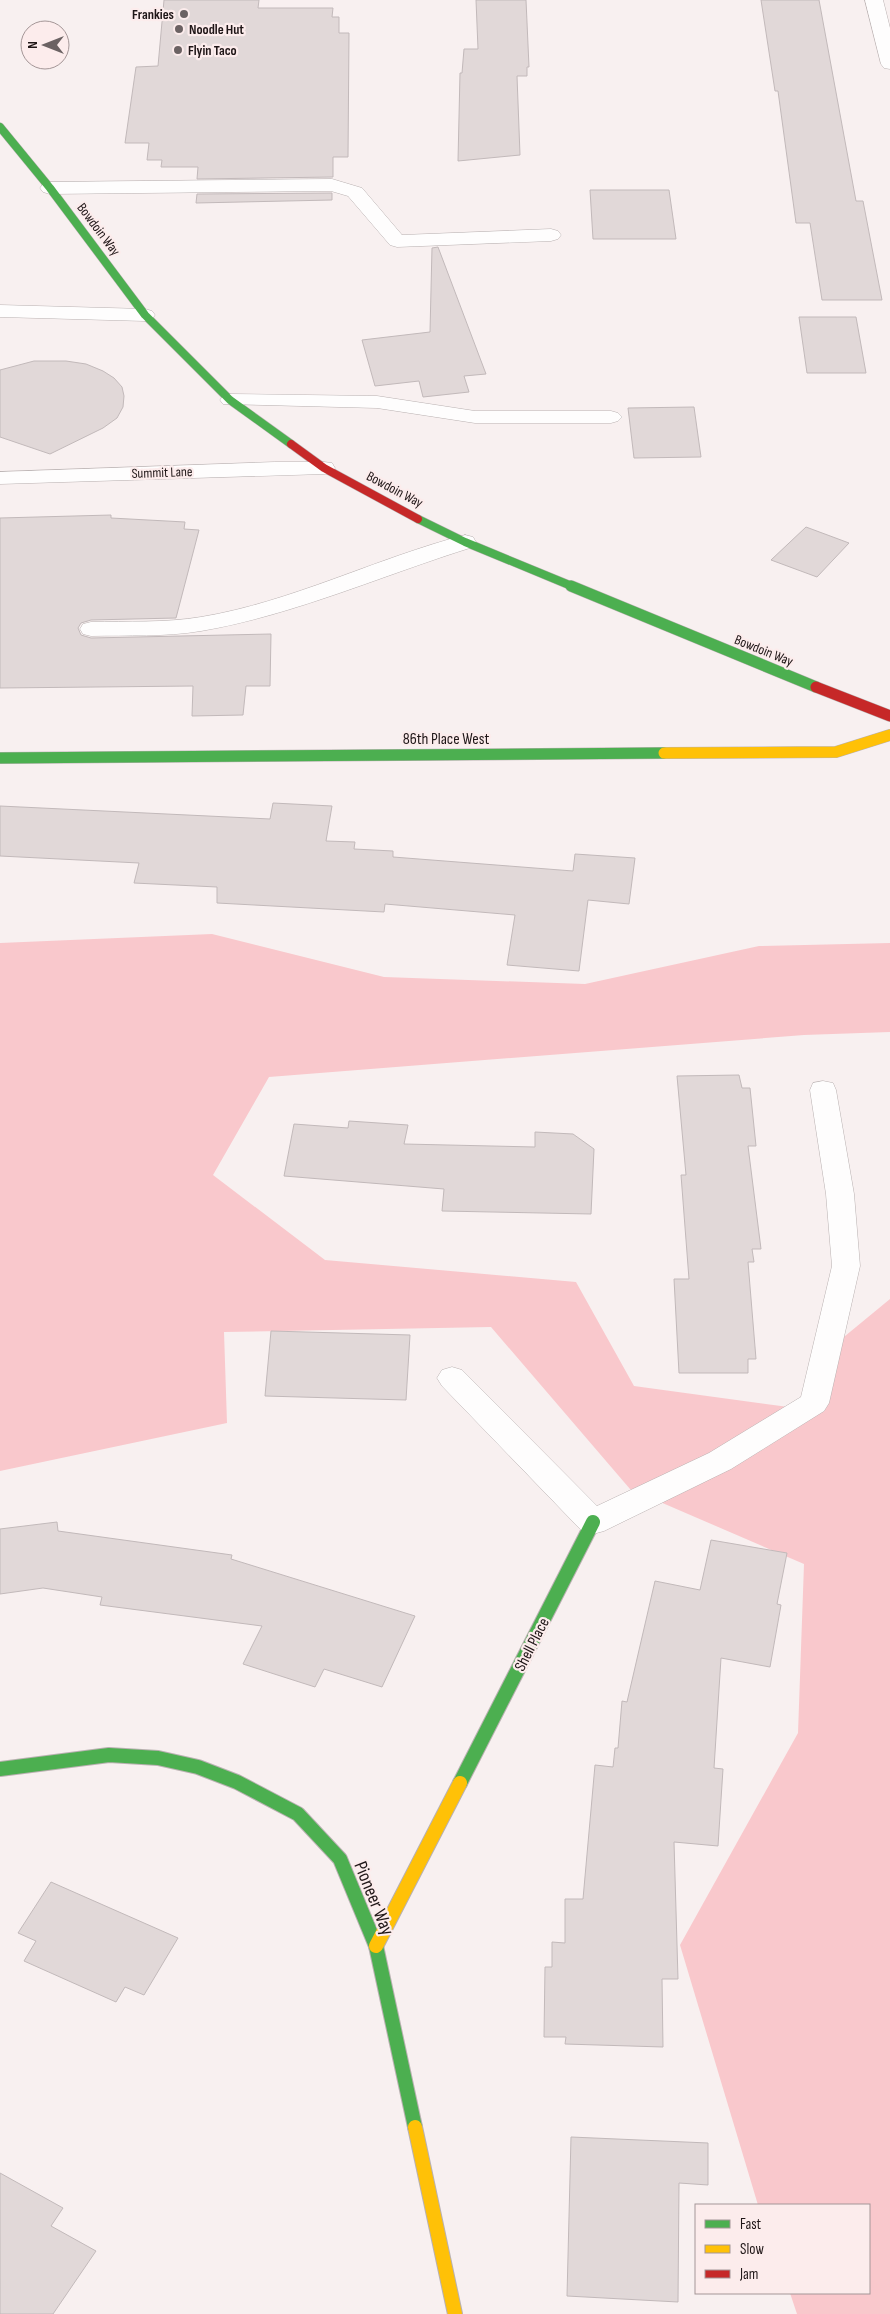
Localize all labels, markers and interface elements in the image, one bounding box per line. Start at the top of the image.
place label: Frankies [132,6,174,23]
marker: Frankies [178,8,190,20]
north arrow [20,20,70,70]
place label: Noodle Hut [189,21,244,38]
marker: Noodle Hut [173,23,185,35]
text: N [24,41,41,49]
place label: Flyin Taco [188,42,237,59]
marker: Flyin Taco [172,44,184,56]
street label: Bowdoin Way [73,200,124,260]
street label: Summit Lane [131,463,193,482]
street label: Bowdoin Way [364,467,427,512]
street label: Bowdoin Way [732,631,796,670]
street label: 86th Place West [403,730,489,749]
street label: Shell Place [511,1615,554,1675]
street label: Pioneer Way [348,1858,399,1939]
legend [695,2204,870,2294]
text: Fast [740,2215,762,2234]
text: Slow [740,2240,764,2259]
text: Jam [739,2265,758,2284]

